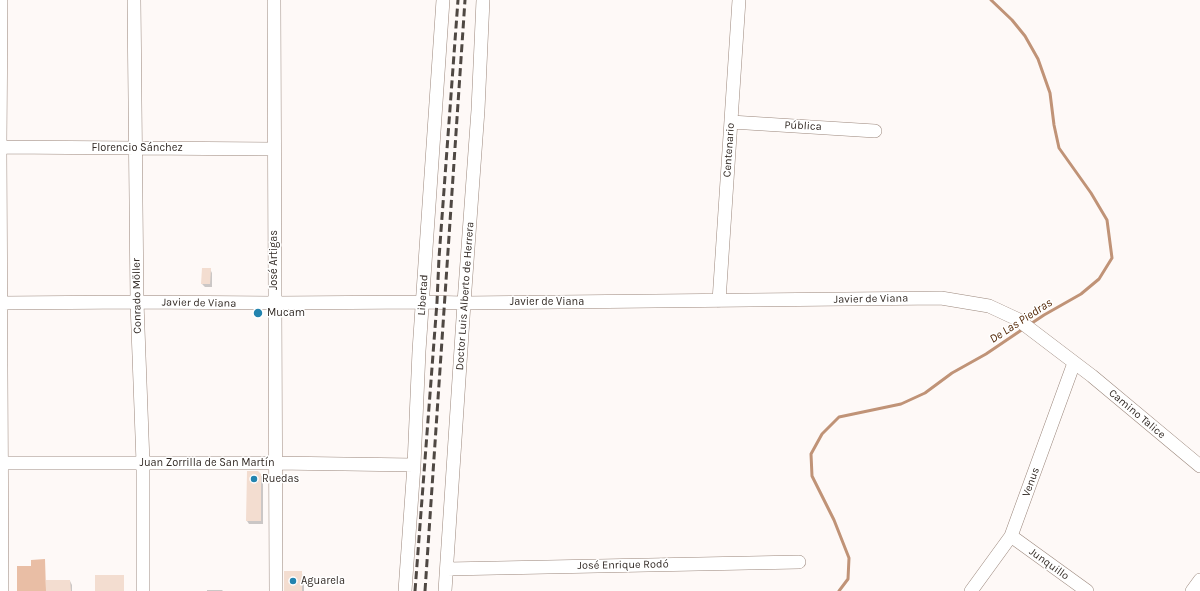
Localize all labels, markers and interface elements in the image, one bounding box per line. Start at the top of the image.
street label: Pública [784,118,822,134]
street label: Centenario [721,122,737,178]
street label: Florencio Sánchez [91,141,183,155]
street label: Doctor Luis Alberto de Herrera [453,221,477,371]
street label: José Artigas [267,230,281,290]
street label: Conrado Möller [130,258,144,334]
street label: Libertad [415,274,431,316]
street label: Javier de Viana [834,292,908,306]
street label: Javier de Viana [510,295,584,309]
water label: De Las Piedras [987,295,1055,347]
street label: Javier de Viana [162,296,236,310]
place label: Mucam [267,306,305,320]
marker: Mucam [252,307,264,319]
street label: Camino Talice [1106,386,1168,442]
street label: Juan Zorrilla de San Martín [139,456,275,470]
street label: Venus [1020,465,1042,499]
place label: Ruedas [262,472,299,486]
marker: Ruedas [249,474,259,484]
street label: Junquillo [1026,545,1072,583]
street label: José Enrique Rodó [577,558,669,572]
place label: Aguarela [301,574,345,588]
marker: Aguarela [288,576,298,586]

